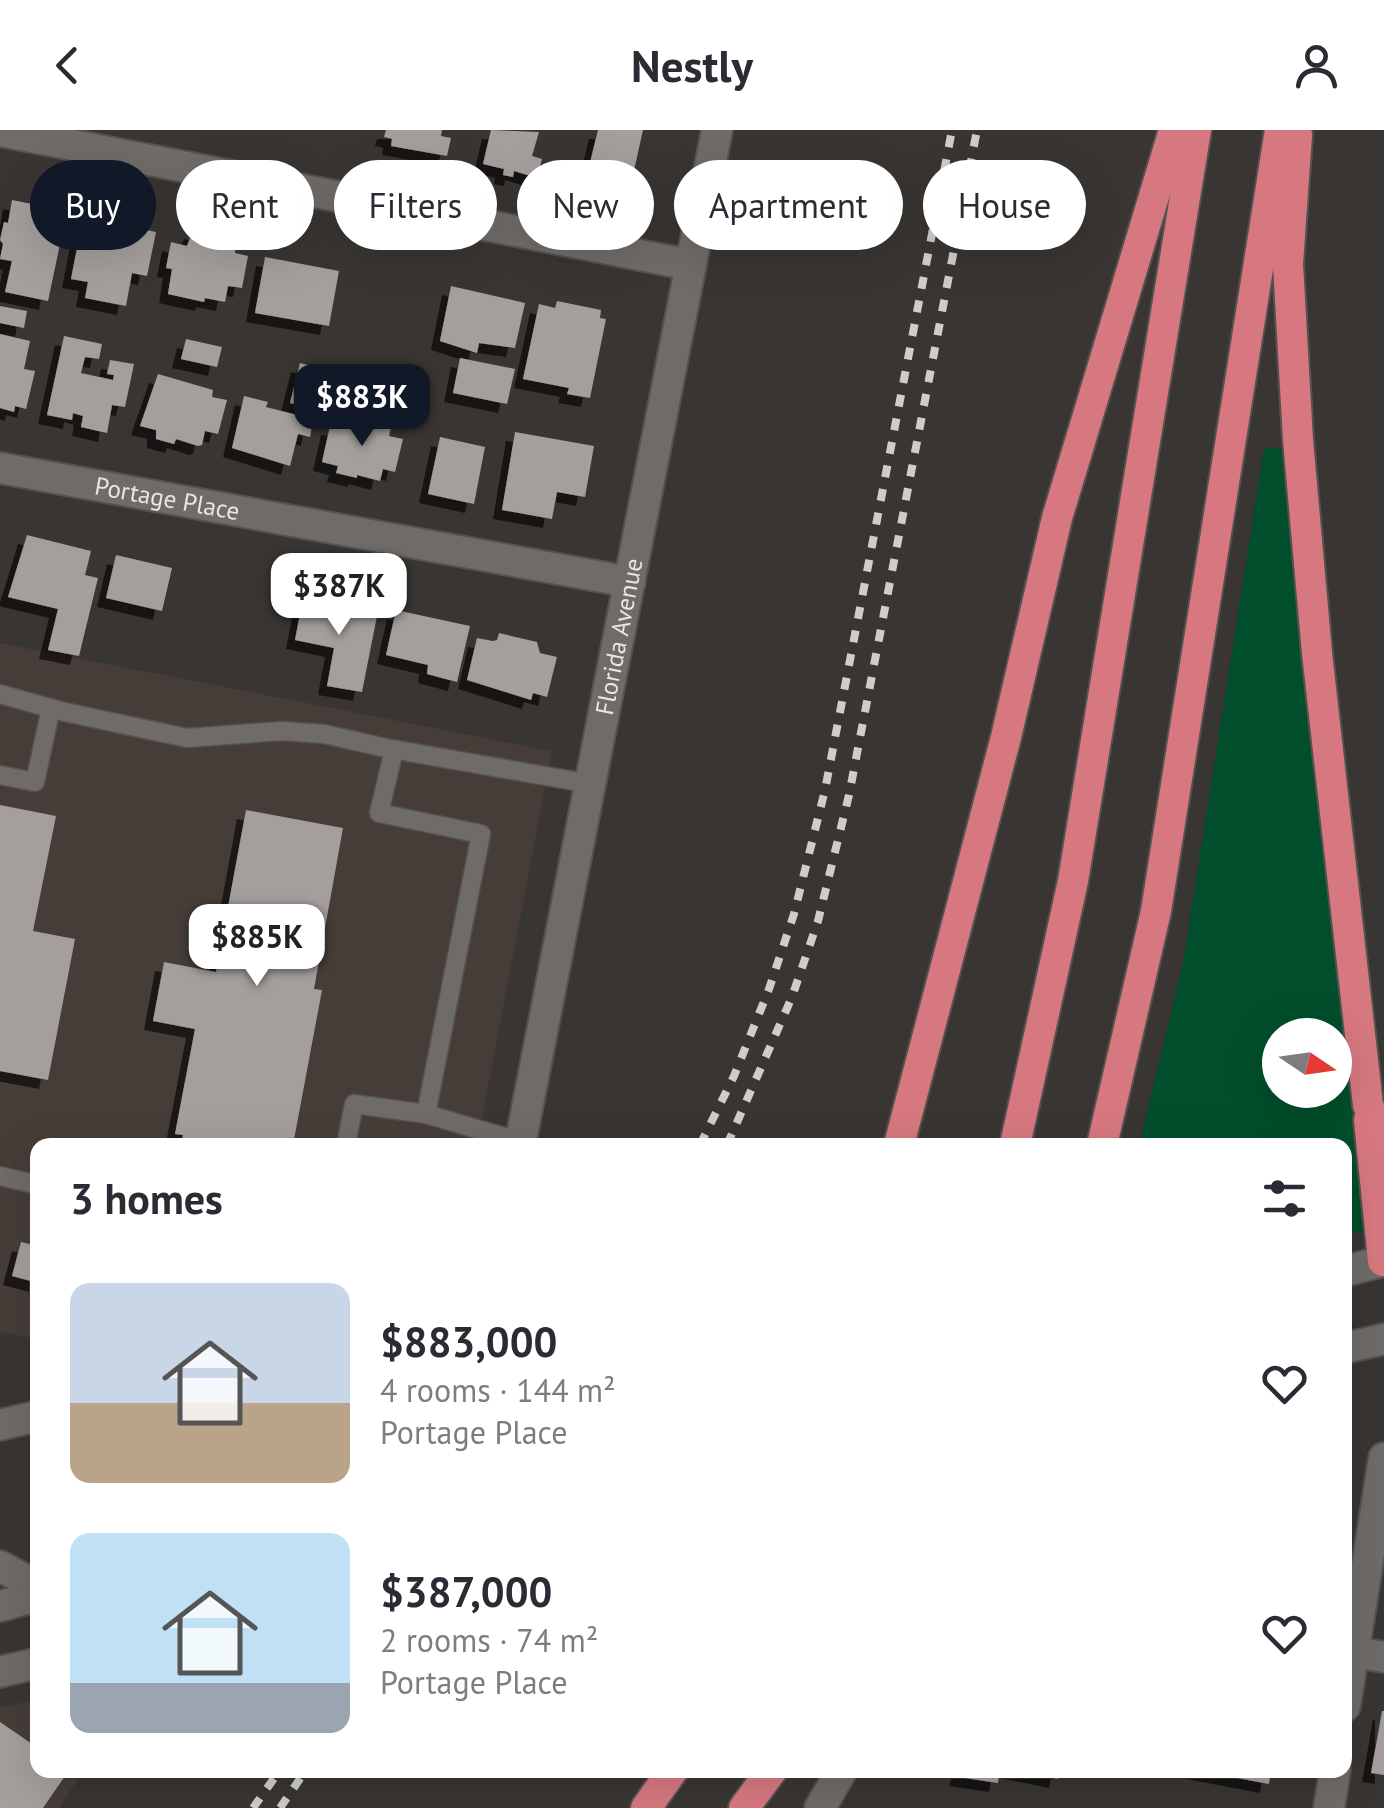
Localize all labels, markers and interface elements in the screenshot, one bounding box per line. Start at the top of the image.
text: Nestly [631,36,753,94]
icon: back [40,38,95,93]
icon: person [1289,38,1344,93]
chip: Buy [30,160,156,250]
chip: Rent [176,160,314,250]
chip: Filters [334,160,497,250]
chip: New [517,160,654,250]
chip: Apartment [674,160,903,250]
chip: House [923,160,1086,250]
pin: $883K [292,364,432,449]
text: $883K [316,375,408,417]
street label: Portage Place [92,469,242,527]
pin: $387K [269,553,409,638]
street label: Florida Avenue [588,556,650,717]
text: $387K [293,564,385,606]
pin: $885K [187,904,327,989]
text: $885K [211,915,303,957]
north arrow [1262,1018,1352,1108]
map controls [1262,1018,1352,1108]
text: 3 homes [70,1171,223,1226]
icon: filters [1257,1171,1312,1226]
text: $883,000 [380,1314,557,1369]
icon: home [150,1323,270,1443]
icon: heart [1257,1356,1312,1411]
text: 4 rooms · 144 m² [380,1369,616,1411]
text: Portage Place [380,1411,568,1453]
text: $387,000 [380,1564,552,1619]
icon: home [150,1573,270,1693]
icon: heart [1257,1606,1312,1661]
text: 2 rooms · 74 m² [380,1619,598,1661]
text: Portage Place [380,1661,568,1703]

